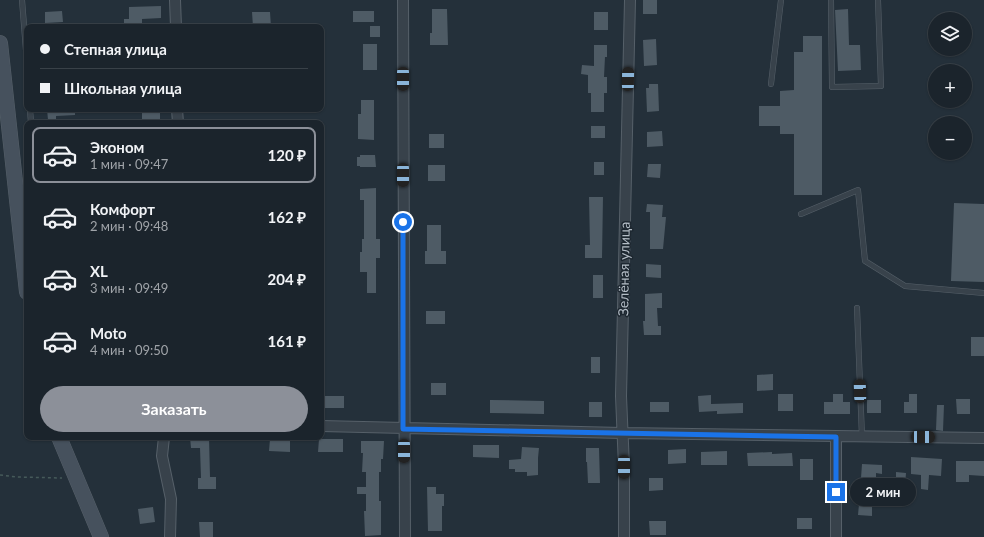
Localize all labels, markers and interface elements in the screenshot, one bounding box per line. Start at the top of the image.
map controls [928,12,972,160]
button: layers [928,12,972,56]
text: Степная улица [64,40,167,58]
button: + [928,64,972,108]
car [397,67,409,91]
car [622,67,634,91]
text: Школьная улица [64,79,182,97]
button: − [928,116,972,160]
icon: car [42,137,78,173]
text: Эконом [90,138,144,156]
text: 120 ₽ [268,146,306,164]
text: 1 мин · 09:47 [90,156,168,172]
car [397,163,409,187]
icon: car [42,199,78,235]
text: Комфорт [90,200,155,218]
text: 162 ₽ [268,208,306,226]
route start [394,213,412,231]
text: 2 мин · 09:48 [90,218,168,234]
street label: Зелёная улица [614,222,633,316]
icon: car [42,261,78,297]
text: XL [90,262,108,280]
text: 204 ₽ [268,270,306,288]
text: 3 мин · 09:49 [90,280,168,296]
icon: car [42,323,78,359]
text: Moto [90,324,127,342]
text: 161 ₽ [268,332,306,350]
text: 4 мин · 09:50 [90,342,168,358]
car [854,379,866,403]
button: Заказать [40,386,308,432]
car [911,431,935,443]
car [398,439,410,463]
car [618,455,630,479]
callout: 2 мин [850,478,916,506]
route end [827,483,845,501]
text: 2 мин [866,484,901,500]

